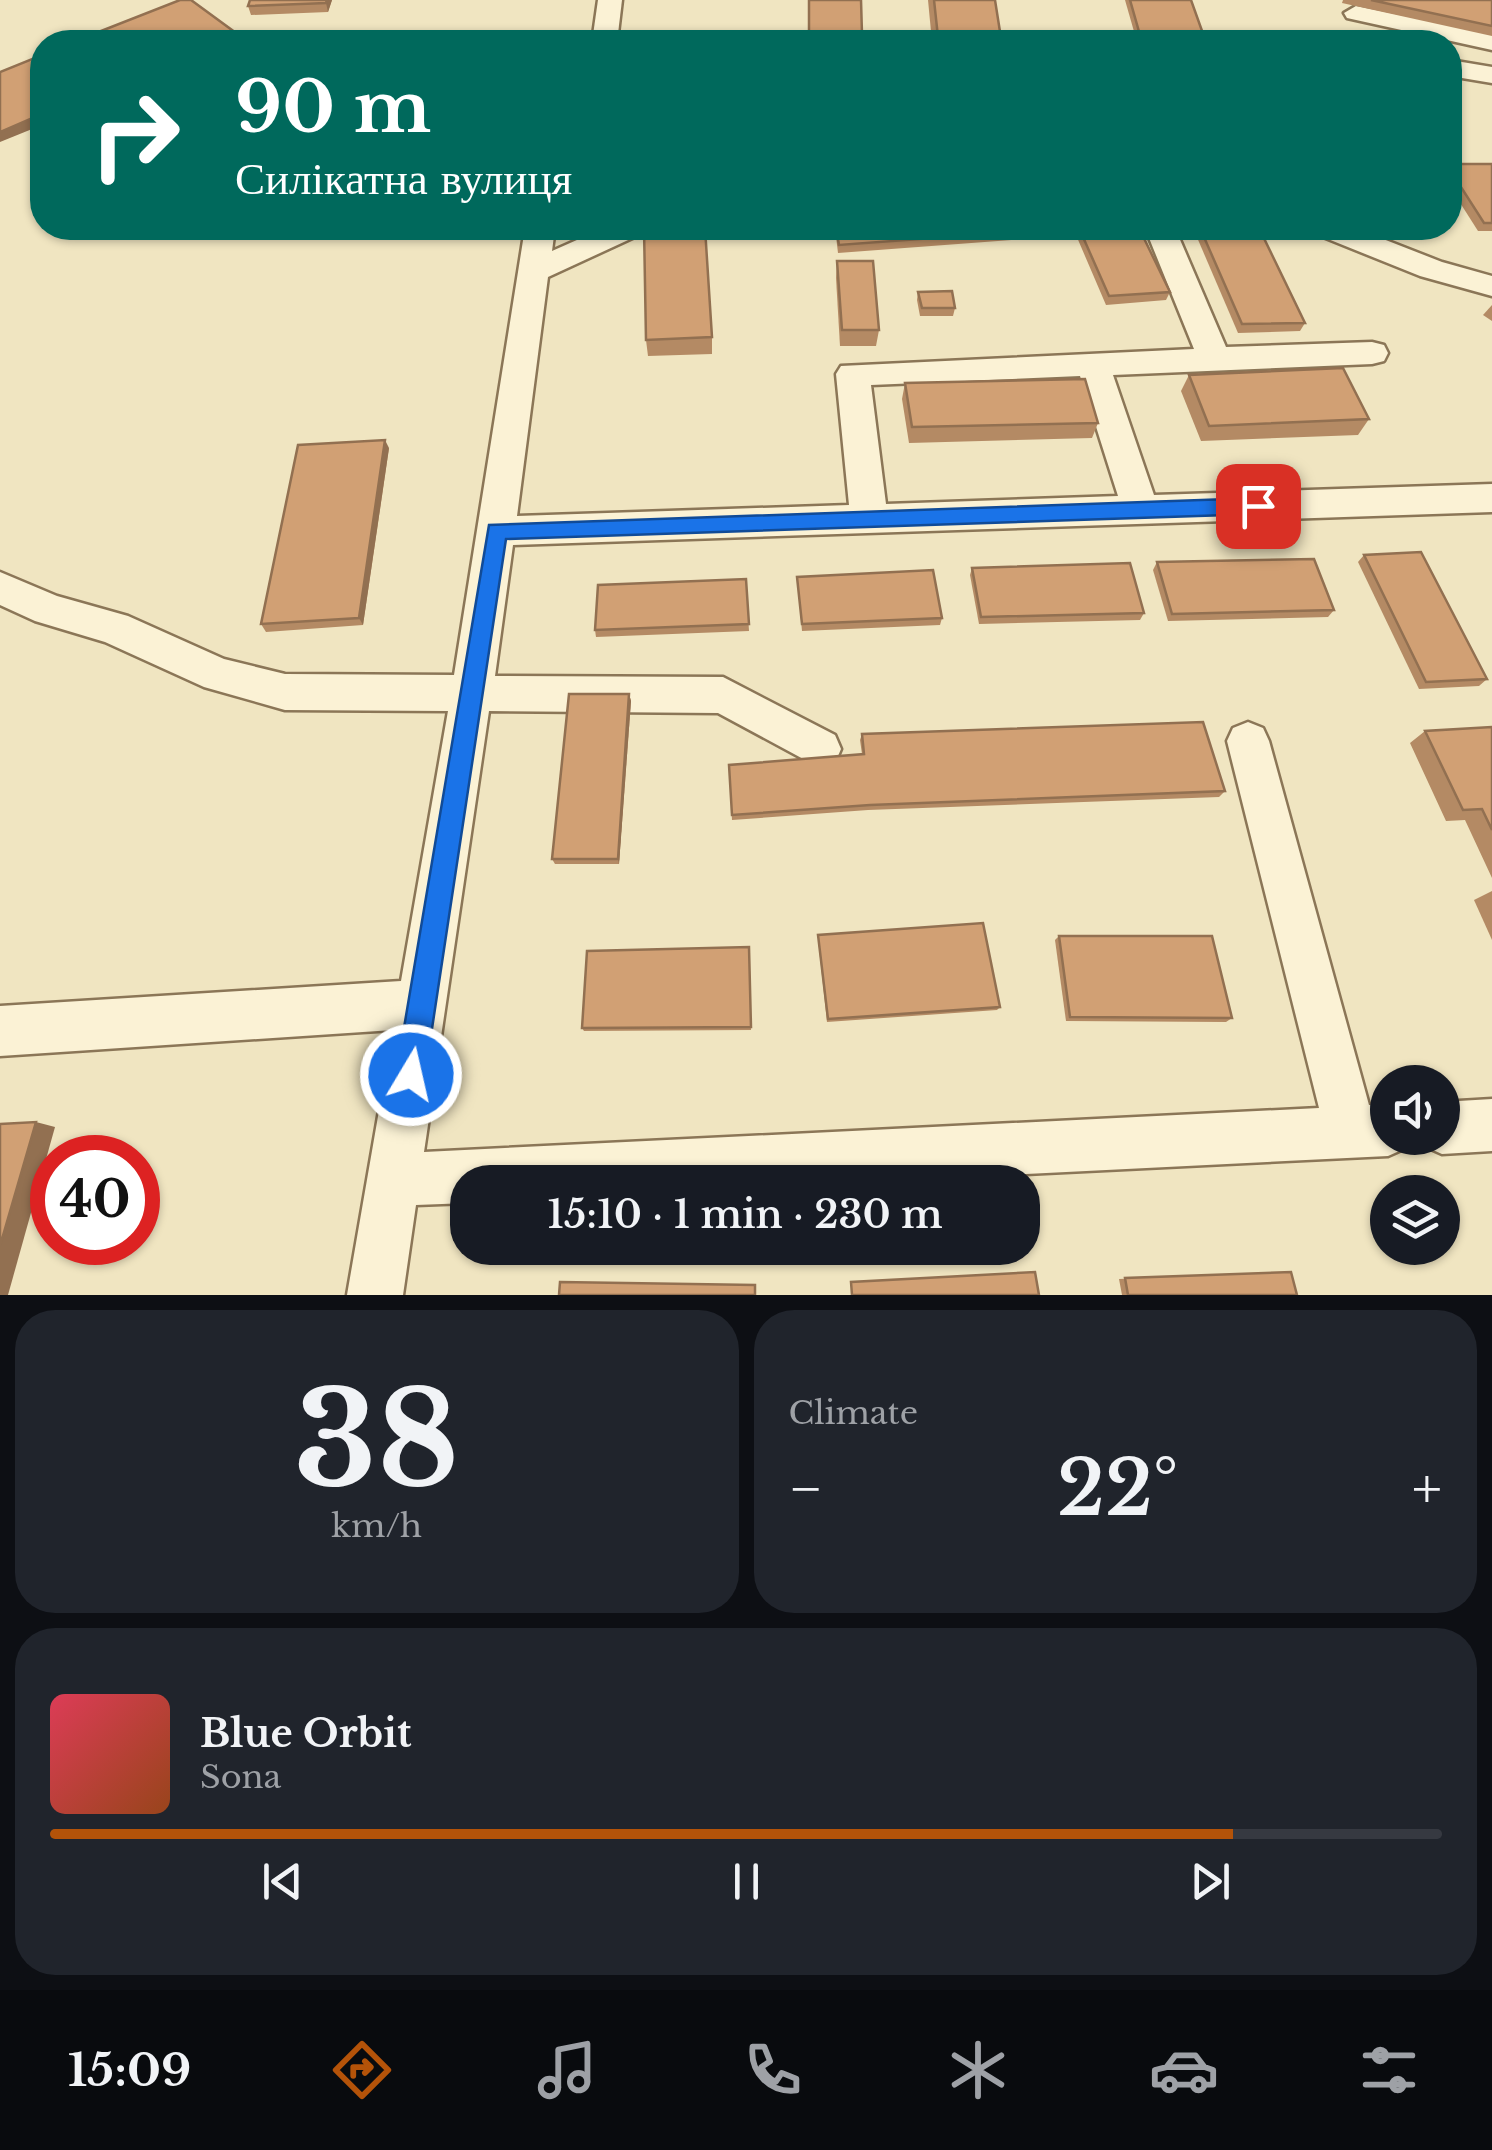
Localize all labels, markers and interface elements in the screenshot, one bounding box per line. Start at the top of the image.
text: 90 m [235,64,431,151]
icon: right [70,70,200,200]
text: Силікатна вулиця [235,150,572,206]
pin [1216,464,1301,549]
icon: arrive [1231,479,1286,534]
position arrow [359,1023,463,1127]
map controls [1370,1065,1460,1265]
button: sound [1370,1065,1460,1155]
speed limit sign: 40 [30,1135,160,1265]
button: layers [1370,1175,1460,1265]
text: 15:10 · 1 min · 230 m [547,1191,943,1238]
text: 38 [294,1360,459,1521]
text: Climate [789,1393,918,1433]
text: 22° [1057,1442,1178,1535]
text: − [789,1455,823,1523]
text: + [1412,1455,1442,1523]
text: km/h [331,1506,422,1546]
text: Blue Orbit [200,1710,411,1757]
text: Sona [200,1757,281,1797]
icon: previous [255,1854,310,1909]
icon: pause [719,1854,774,1909]
icon: next [1183,1854,1238,1909]
icon: directions [327,2035,397,2105]
icon: music [532,2035,602,2105]
icon: phone [738,2035,808,2105]
icon: climate [943,2035,1013,2105]
icon: car [1149,2035,1219,2105]
icon: filters [1354,2035,1424,2105]
text: 15:09 [68,2042,191,2098]

